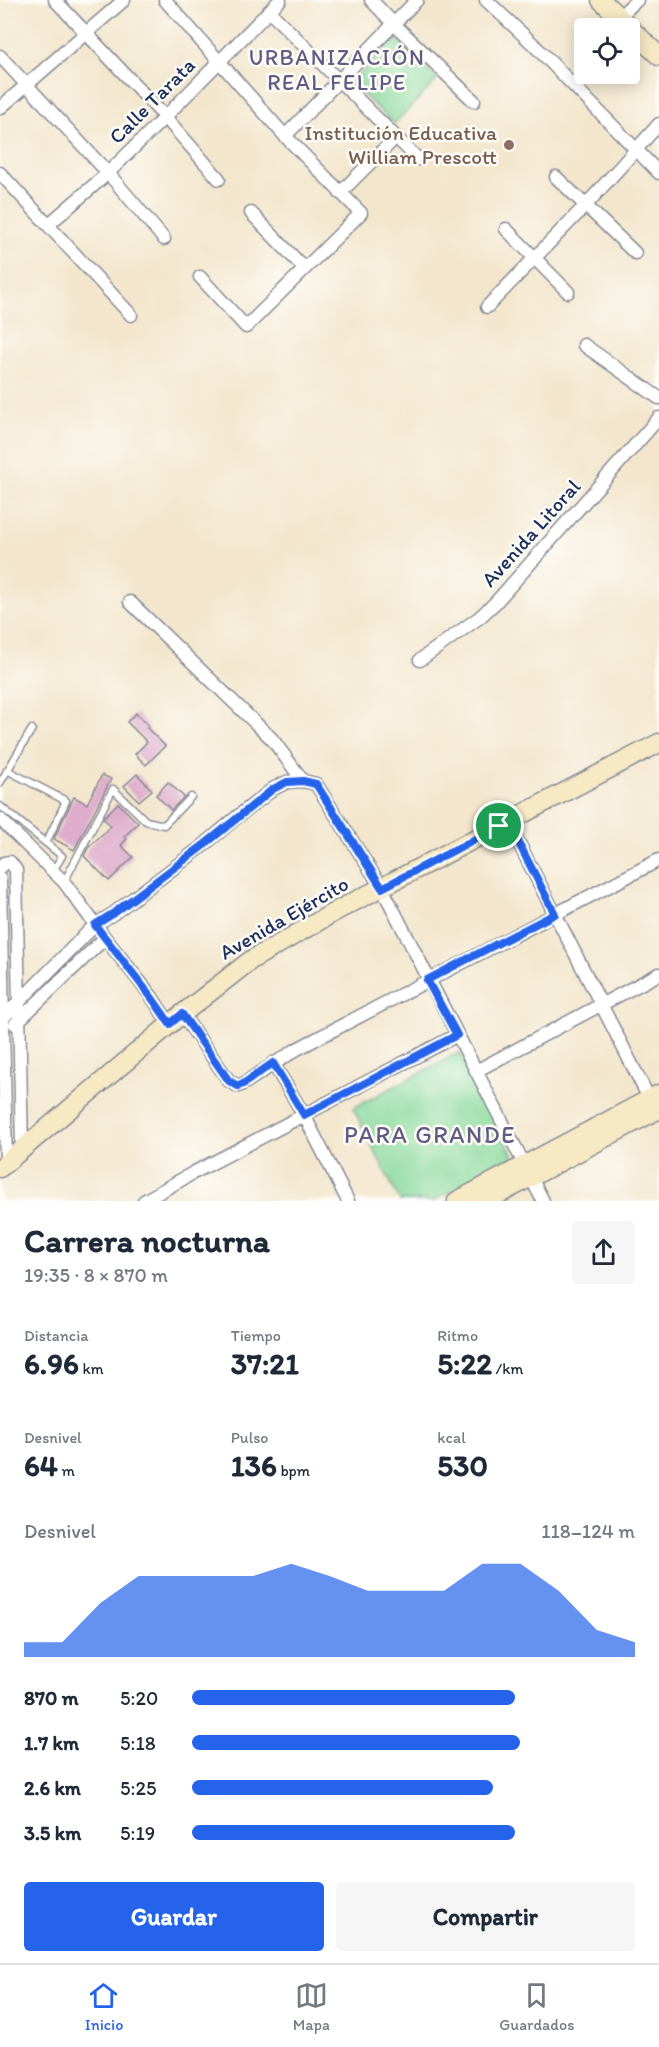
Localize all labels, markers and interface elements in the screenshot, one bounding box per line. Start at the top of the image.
map controls [574,18,640,84]
button: locate [574,18,640,84]
district label: URBANIZACIÓN REAL FELIPE [249,44,425,96]
street label: Calle Tarata [104,53,200,149]
place label: Institución Educativa William Prescott [305,120,497,169]
marker: Institución Educativa William Prescott [502,138,516,152]
street label: Avenida Litoral [476,474,585,591]
pin [473,800,524,851]
icon: arrive [482,809,515,842]
street label: Avenida Ejército [215,870,353,965]
district label: PARA GRANDE [344,1120,516,1149]
text: Carrera nocturna [24,1221,270,1260]
button: share [572,1221,635,1284]
text: 19:35 · 8 × 870 m [24,1263,168,1287]
text: Distancia [24,1326,89,1345]
text: Tiempo [231,1326,281,1345]
text: Ritmo [437,1326,478,1345]
text: 6.96 [24,1345,79,1382]
text: 37:21 [231,1345,299,1382]
text: 5:22 [437,1345,492,1382]
text: km [79,1359,104,1378]
text: /km [492,1359,524,1378]
text: Desnivel [24,1428,82,1447]
text: Pulso [231,1428,268,1447]
text: kcal [437,1428,466,1447]
text: 64 [24,1447,58,1484]
text: 136 [231,1447,277,1484]
text: 530 [437,1447,488,1484]
text: m [58,1461,75,1480]
text: bpm [277,1461,310,1480]
text: Desnivel [24,1519,96,1543]
text: 118–124 m [541,1519,635,1543]
text: 870 m [24,1686,79,1710]
text: 5:20 [120,1686,158,1710]
text: 1.7 km [24,1731,79,1755]
text: 5:18 [120,1731,156,1755]
text: 2.6 km [24,1776,81,1800]
text: 5:25 [120,1776,156,1800]
text: 3.5 km [24,1821,81,1845]
text: 5:19 [120,1821,155,1845]
button: Guardar [24,1882,324,1951]
button: Compartir [336,1882,635,1951]
tab: Inicio [85,1979,123,2034]
tab: Mapa [293,1979,330,2034]
tab: Guardados [499,1979,574,2034]

